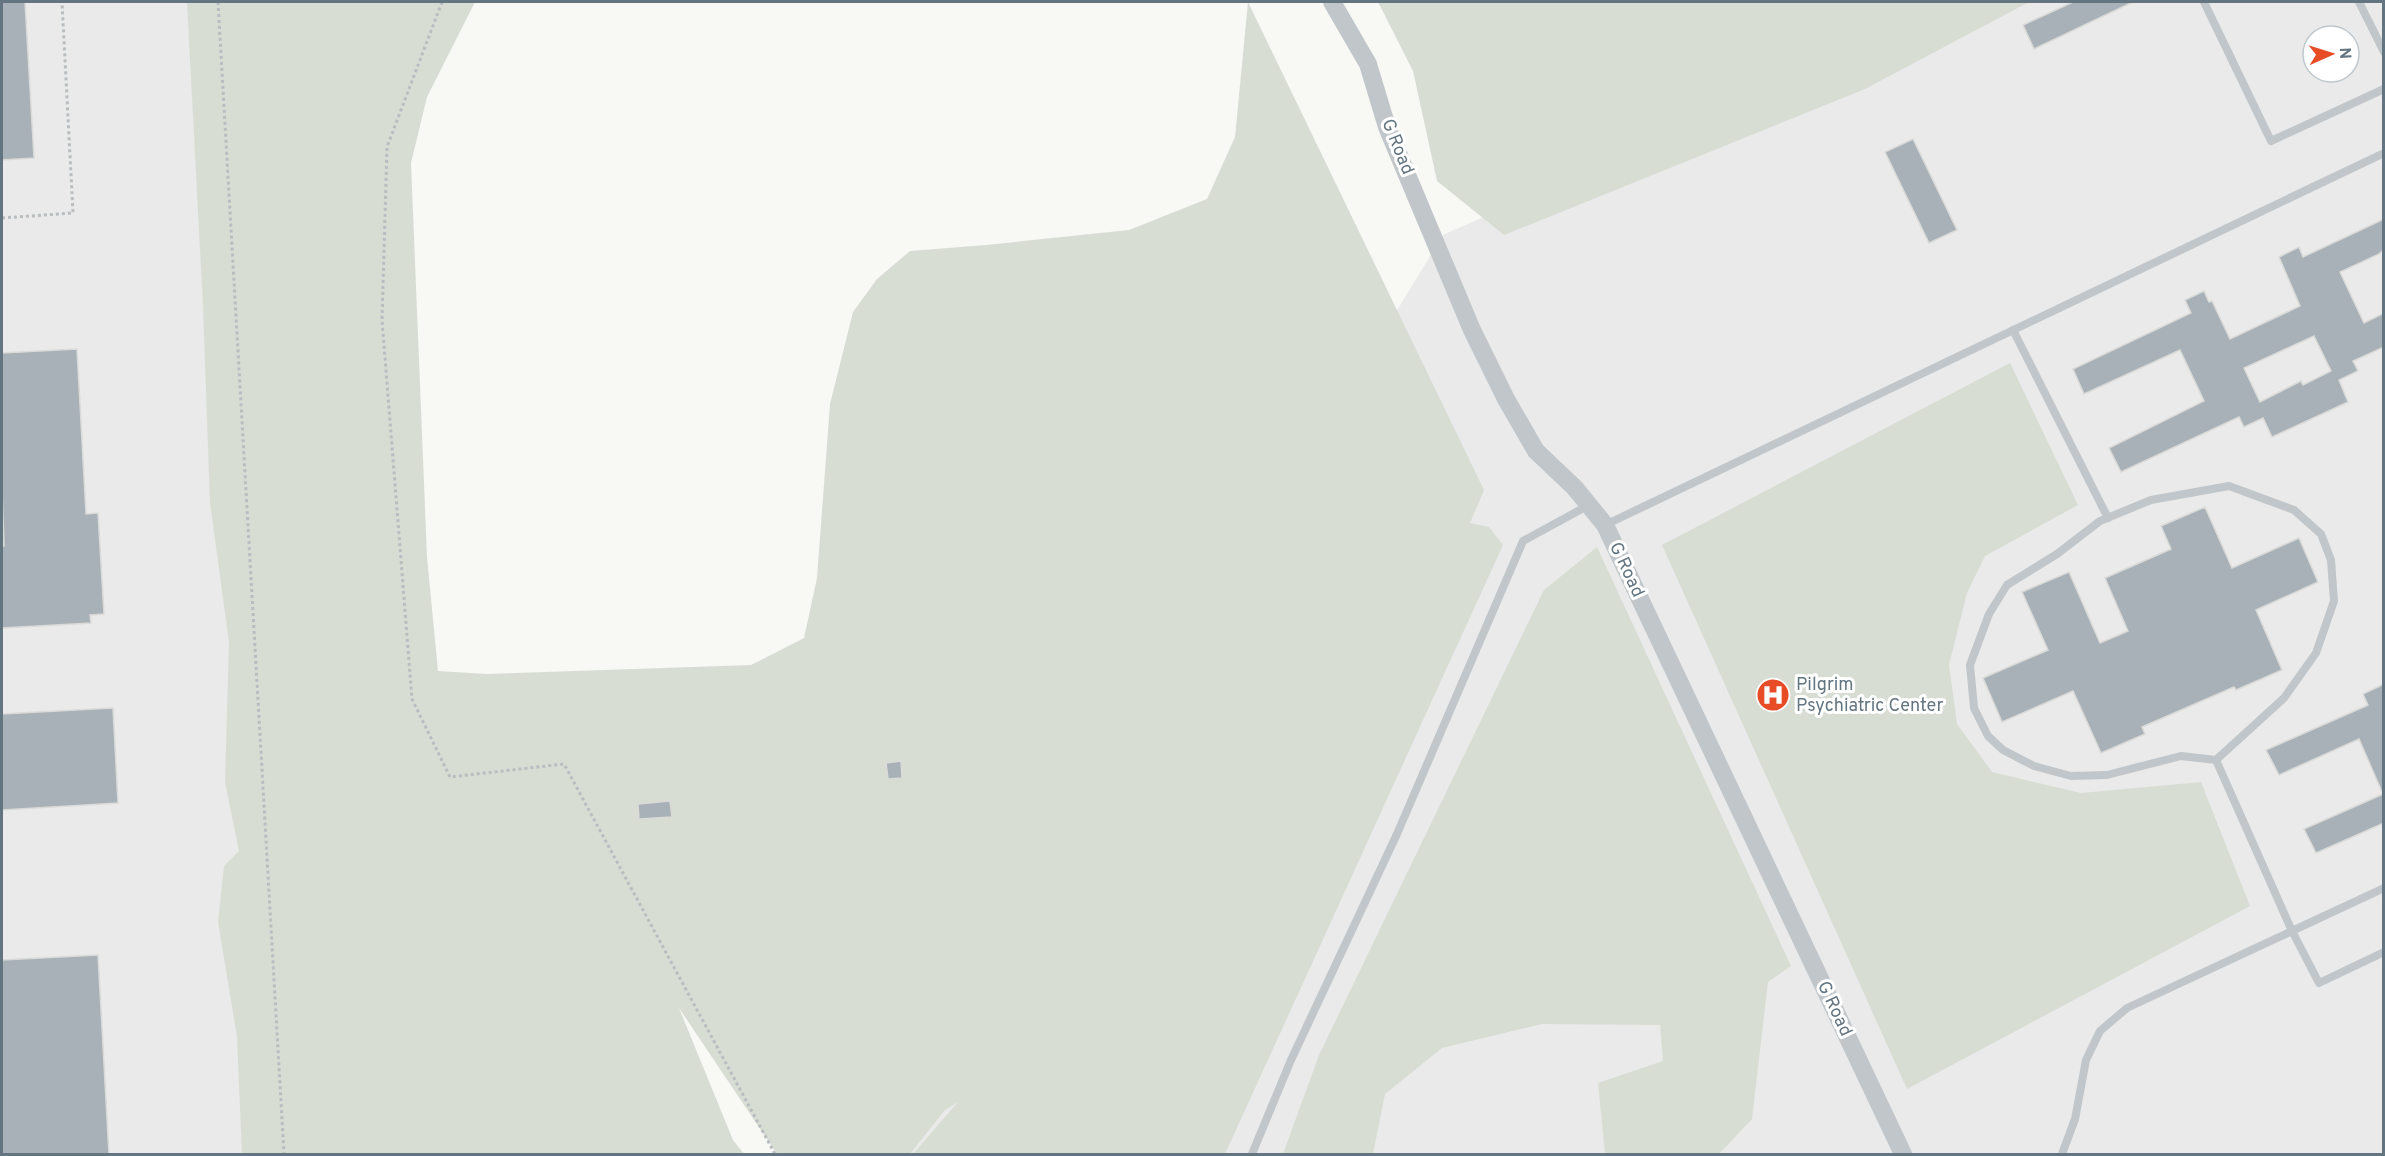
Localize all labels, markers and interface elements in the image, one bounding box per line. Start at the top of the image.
north arrow [2301,24,2361,84]
text: N [2334,47,2354,60]
street label: G Road [1375,116,1419,178]
street label: G Road [1603,539,1649,601]
place label: Pilgrim Psychiatric Center [1796,674,1943,718]
hospital icon: Pilgrim Psychiatric Center [1755,677,1791,713]
street label: G Road [1811,978,1857,1040]

